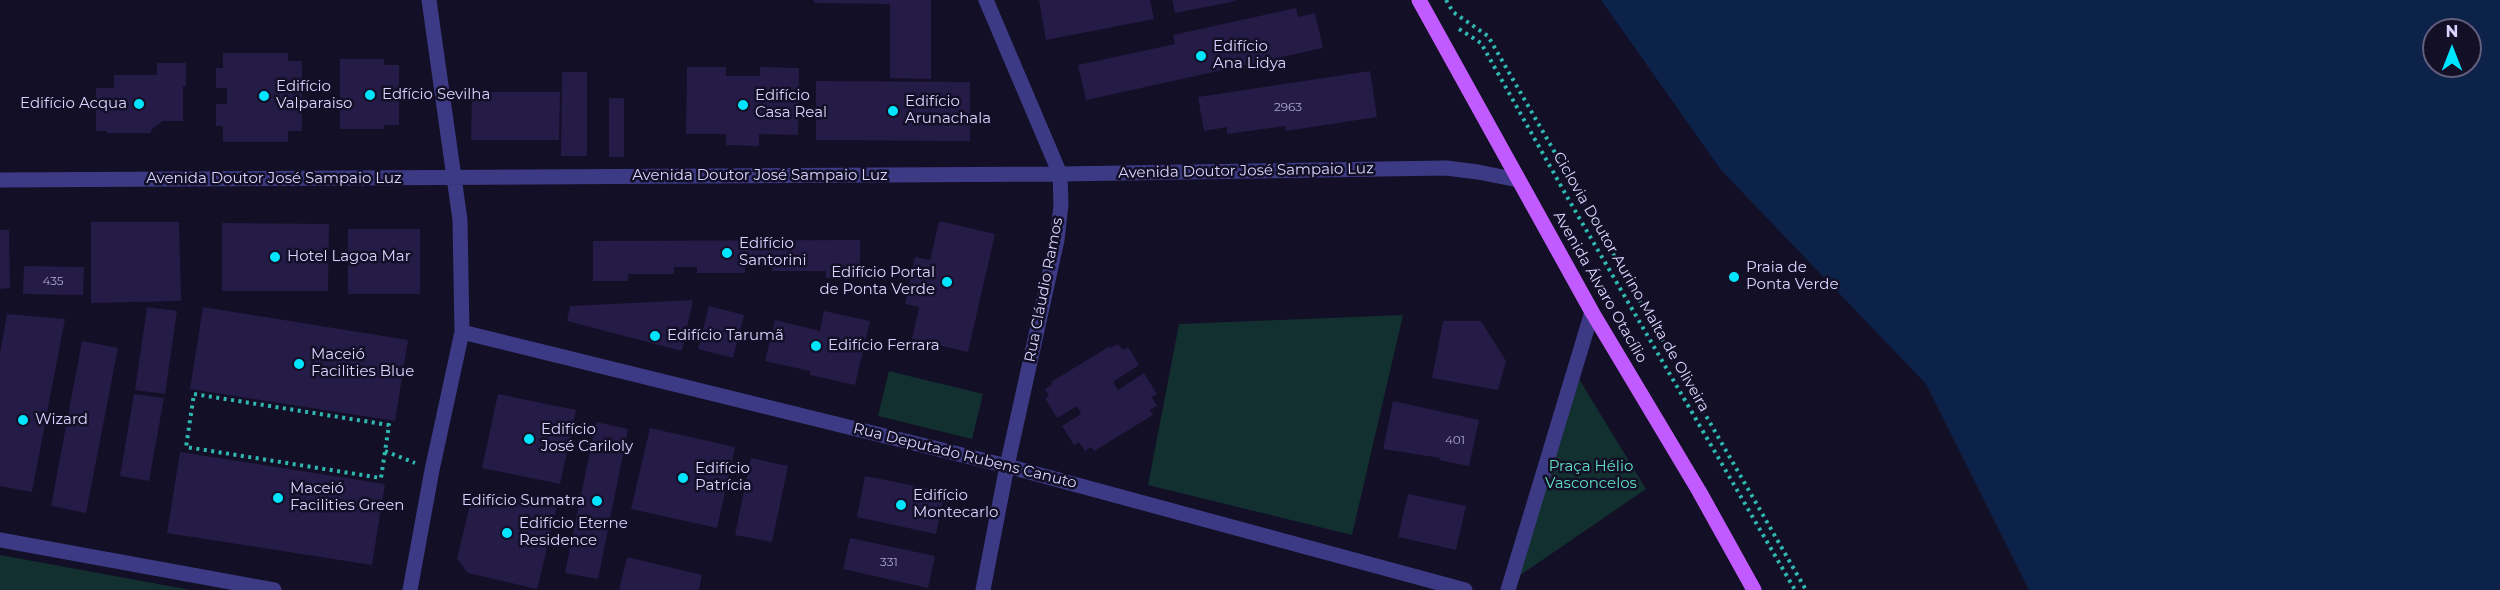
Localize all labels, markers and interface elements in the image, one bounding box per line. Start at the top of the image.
north arrow [2422,18,2482,78]
text: N [2446,22,2458,41]
place label: Edifício Ana Lidya [1213,38,1286,73]
marker: Edifício Ana Lidya [1194,49,1208,63]
place label: Edifício Valparaiso [276,78,353,113]
place label: Edfício Sevilha [382,86,490,104]
place label: Edifício Casa Real [755,87,827,122]
marker: Edfício Sevilha [363,88,377,102]
marker: Edifício Valparaiso [257,89,271,103]
place label: Edifício Arunachala [905,93,991,128]
place label: Edifício Acqua [20,95,127,113]
marker: Edifício Acqua [132,97,146,111]
marker: Edifício Casa Real [736,98,750,112]
house number: 2963 [1274,100,1302,114]
marker: Edifício Arunachala [886,104,900,118]
street label: Ciclovia Doutor Aurino Malta de Oliveira [1549,149,1713,415]
street label: Avenida Doutor José Sampaio Luz [1118,160,1374,182]
street label: Avenida Doutor José Sampaio Luz [632,167,888,185]
street label: Avenida Doutor José Sampaio Luz [146,170,402,188]
street label: Avenida Álvaro Otacílio [1549,208,1651,366]
street label: Rua Cláudio Ramos [1021,216,1067,364]
place label: Edifício Santorini [739,235,807,270]
marker: Edifício Santorini [720,246,734,260]
place label: Hotel Lagoa Mar [287,248,411,266]
marker: Hotel Lagoa Mar [268,250,282,264]
place label: Praia de Ponta Verde [1746,259,1838,294]
place label: Edifício Portal de Ponta Verde [819,264,935,299]
marker: Praia de Ponta Verde [1727,270,1741,284]
house number: 435 [42,274,64,288]
marker: Edifício Portal de Ponta Verde [940,275,954,289]
place label: Edifício Tarumã [667,327,784,345]
marker: Edifício Tarumã [648,329,662,343]
place label: Edifício Ferrara [828,337,940,355]
marker: Edifício Ferrara [809,339,823,353]
place label: Maceió Facilities Blue [311,346,414,381]
marker: Maceió Facilities Blue [292,357,306,371]
place label: Wizard [35,411,88,429]
marker: Wizard [16,413,30,427]
street label: Rua Deputado Rubens Canuto [851,419,1079,493]
place label: Edifício José Cariloly [541,421,633,456]
marker: Edifício José Cariloly [522,432,536,446]
house number: 401 [1445,433,1465,447]
park label: Praça Hélio Vasconcelos [1545,458,1637,493]
place label: Edifício Patrícia [695,460,752,495]
marker: Edifício Patrícia [676,471,690,485]
place label: Maceió Facilities Green [290,480,404,515]
place label: Edifício Montecarlo [913,487,998,522]
marker: Maceió Facilities Green [271,491,285,505]
place label: Edifício Sumatra [462,492,585,510]
marker: Edifício Sumatra [590,494,604,508]
marker: Edifício Montecarlo [894,498,908,512]
place label: Edifício Eterne Residence [519,515,628,550]
marker: Edifício Eterne Residence [500,526,514,540]
house number: 331 [880,555,898,569]

